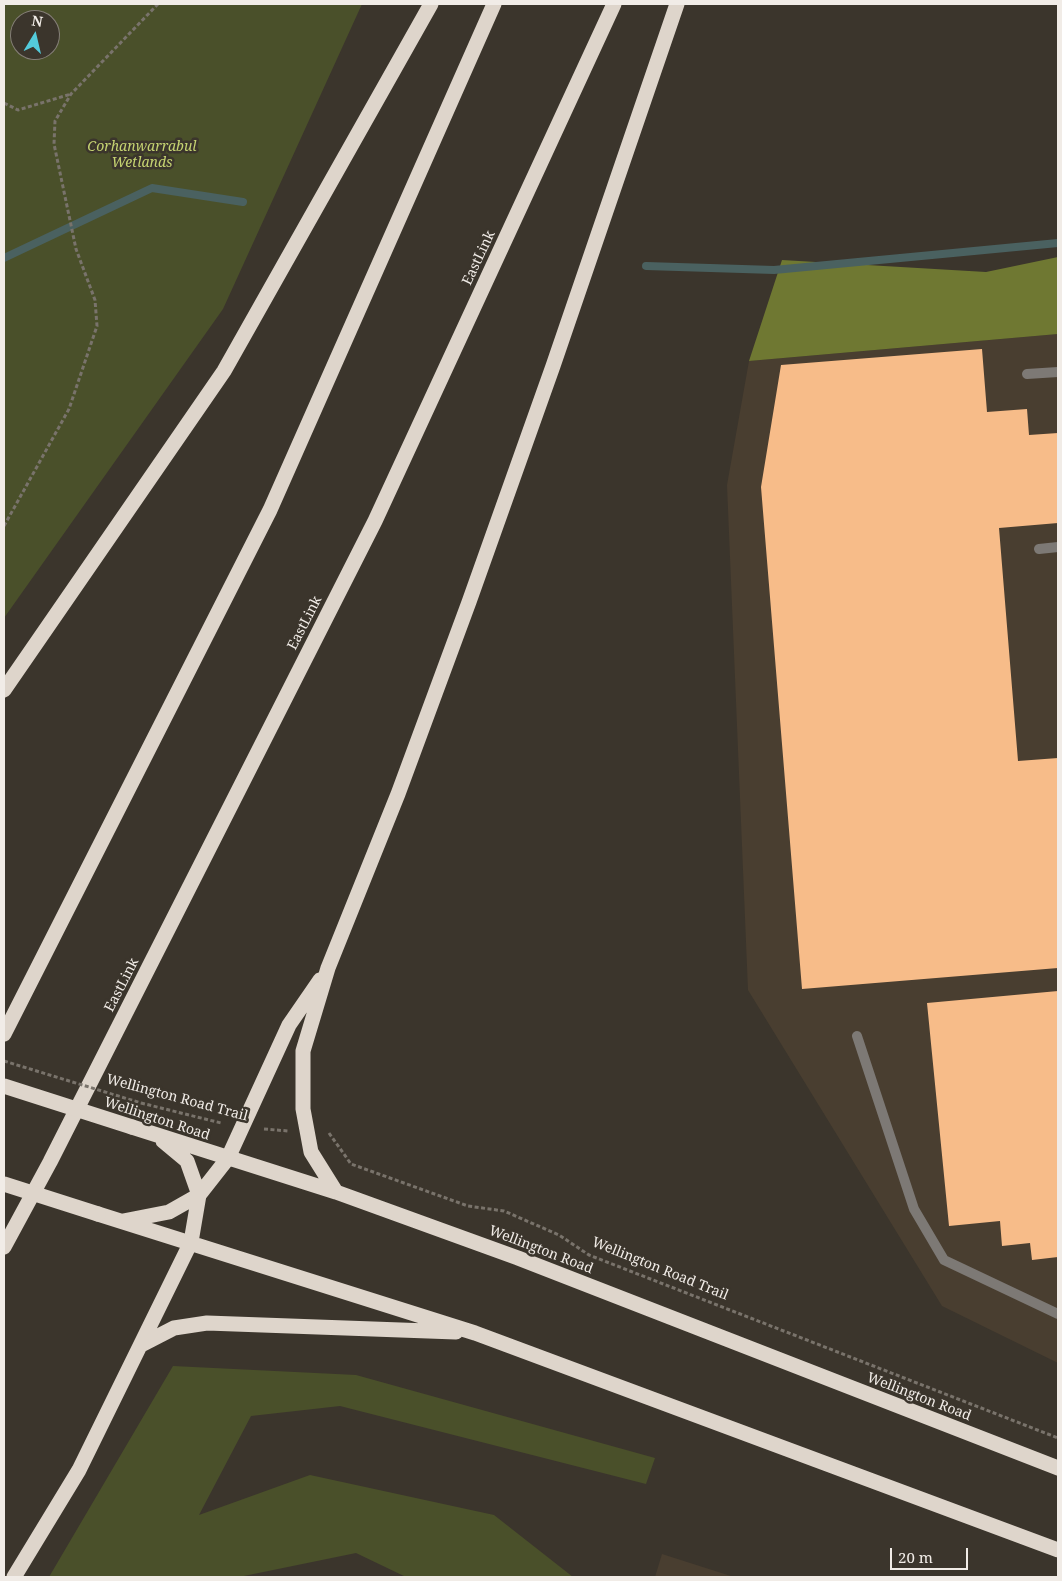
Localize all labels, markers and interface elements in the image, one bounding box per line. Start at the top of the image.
north arrow [10,10,60,60]
text: N [30,10,44,31]
park label: Corhanwarrabul Wetlands [87,139,197,172]
street label: EastLink [459,228,499,288]
street label: EastLink [284,593,326,653]
street label: EastLink [101,955,143,1015]
street label: Wellington Road Trail [104,1071,250,1125]
street label: Wellington Road [102,1094,212,1144]
street label: Wellington Road [486,1222,596,1278]
street label: Wellington Road Trail [589,1234,731,1304]
street label: Wellington Road [864,1369,974,1425]
scale bar [892,1538,970,1570]
text: 20 m [898,1547,933,1567]

